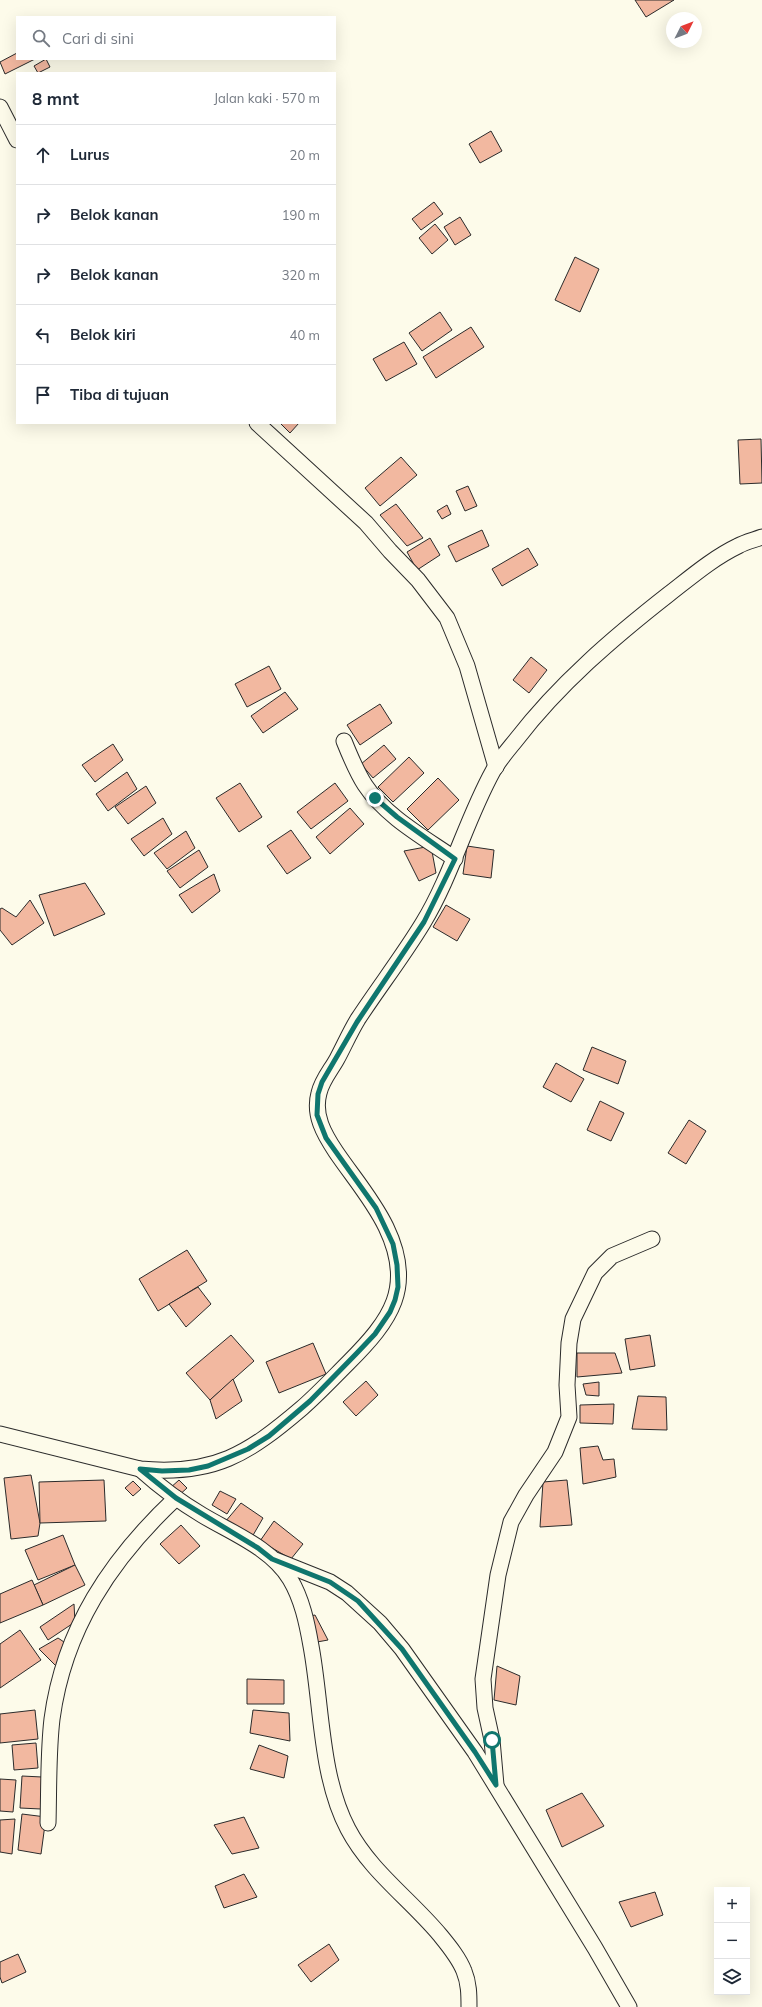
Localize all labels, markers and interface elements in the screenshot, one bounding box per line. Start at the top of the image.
north arrow [666,12,702,48]
search box [16,16,336,60]
icon: search [30,27,52,49]
text: Cari di sini [62,29,134,48]
text: 8 mnt [32,88,79,109]
text: Jalan kaki · 570 m [214,90,320,106]
icon: ahead [32,144,54,166]
text: Lurus [70,145,110,164]
text: 20 m [290,147,320,163]
icon: right [32,204,54,226]
text: Belok kanan [70,205,159,224]
text: 190 m [282,207,320,223]
icon: right [32,264,54,286]
text: Belok kanan [70,265,159,284]
text: 320 m [282,267,320,283]
icon: left [32,324,54,346]
text: Belok kiri [70,325,136,344]
text: 40 m [290,327,320,343]
icon: arrive [32,384,54,406]
text: Tiba di tujuan [70,385,169,404]
route end [366,789,384,807]
route start [483,1731,501,1749]
map controls [714,1887,750,1995]
button: + [714,1887,750,1923]
button: − [714,1923,750,1959]
button: layers [714,1959,750,1995]

